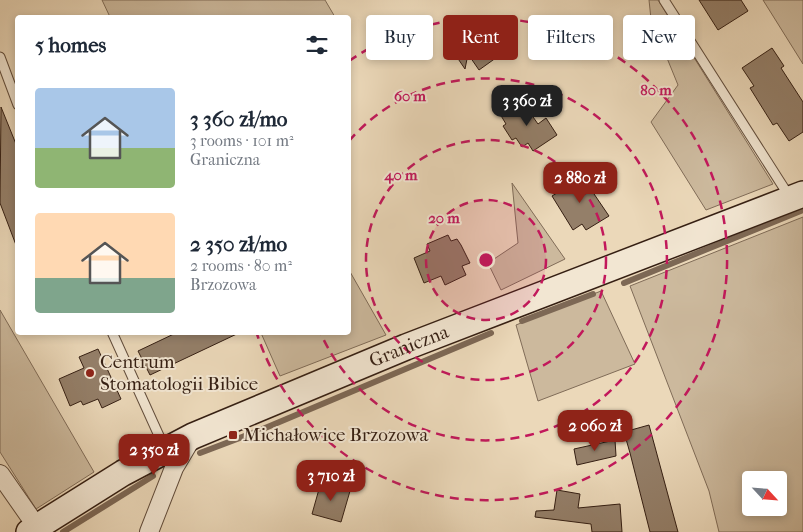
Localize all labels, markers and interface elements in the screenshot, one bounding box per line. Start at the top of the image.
chip: Buy [366,15,433,60]
chip: Rent [443,15,518,60]
chip: Filters [528,15,613,60]
chip: New [623,15,695,60]
icon: filters [303,31,331,59]
text: 5 homes [35,33,106,57]
text: 80 m [640,81,672,99]
pin: 3 360 zł [475,84,579,127]
text: 60 m [394,87,427,105]
text: 3 360 zł [503,91,551,110]
text: 3 360 zł/mo [190,107,287,131]
icon: home [75,108,135,168]
text: 3 rooms · 101 m² [190,131,293,150]
text: Graniczna [190,150,260,169]
pin: 2 880 zł [528,162,632,204]
text: 40 m [384,166,418,184]
text: 2 880 zł [554,168,606,187]
text: 20 m [428,209,460,227]
text: 2 350 zł/mo [190,232,287,256]
icon: home [75,233,135,293]
centre of rings [477,251,495,269]
text: 2 rooms · 80 m² [190,256,292,275]
text: Brzozowa [190,275,256,294]
street label: Graniczna [366,321,452,372]
place label: Centrum Stomatologii Bibice [100,351,258,395]
marker: Centrum Stomatologii Bibice [84,367,96,379]
pin: 2 060 zł [543,410,647,452]
text: 2 060 zł [569,416,621,435]
place label: Michałowice Brzozowa [243,424,428,446]
marker: Michałowice Brzozowa [227,429,239,441]
pin: 2 350 zł [102,434,206,476]
text: 2 350 zł [130,440,178,459]
pin: 3 710 zł [279,460,383,502]
text: 3 710 zł [307,466,355,485]
north arrow [742,471,788,516]
map controls [742,471,787,516]

